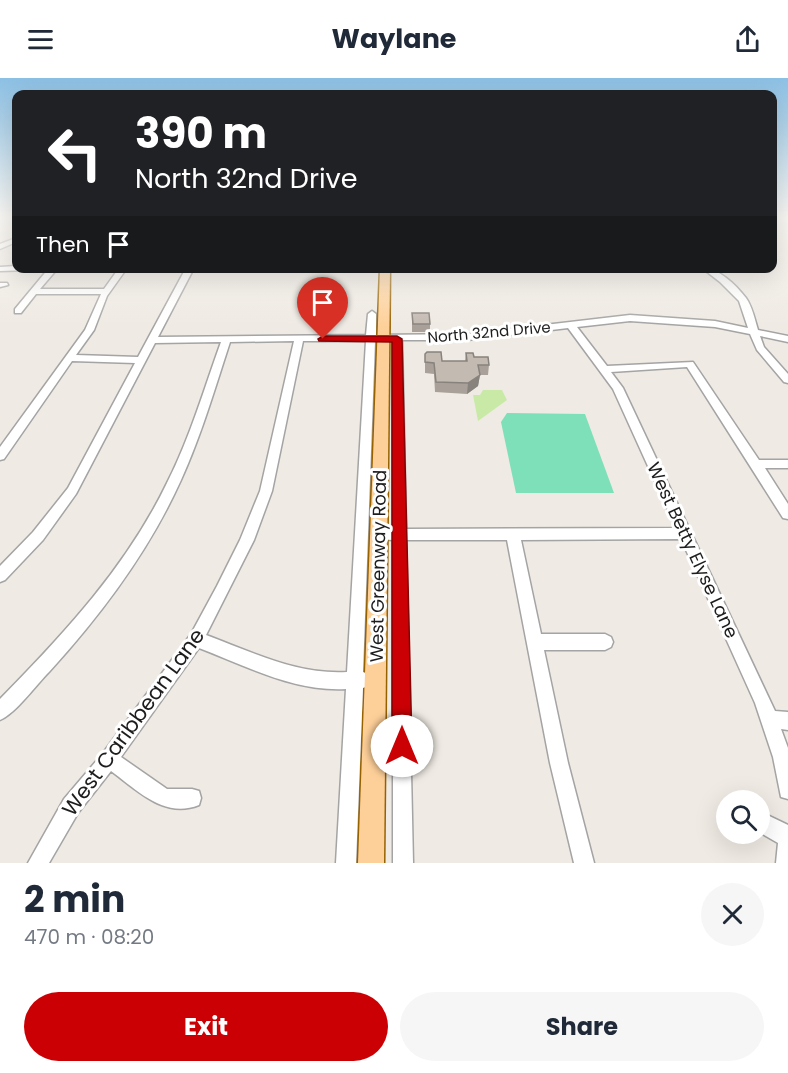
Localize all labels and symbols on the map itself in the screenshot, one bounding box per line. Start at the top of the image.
pin [297,277,348,339]
street label: North 32nd Drive [427,316,551,348]
street label: West Betty Elyse Lane [641,458,745,642]
street label: West Greenway Road [364,469,392,663]
street label: West Caribbean Lane [55,622,211,822]
position arrow [370,714,434,778]

